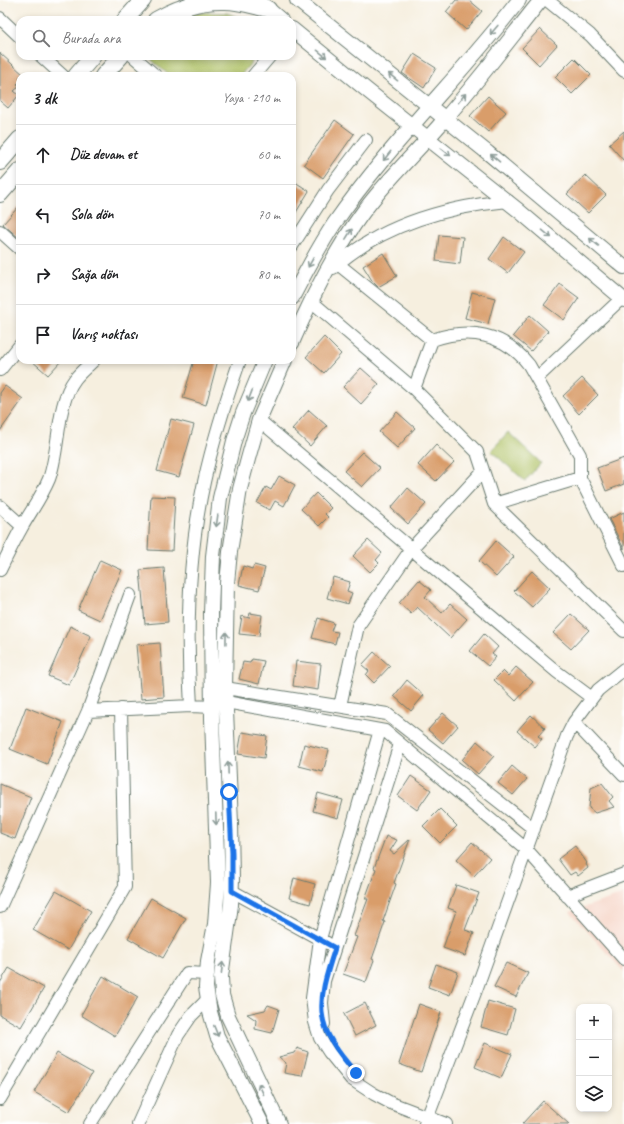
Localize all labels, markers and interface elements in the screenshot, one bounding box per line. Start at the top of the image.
search box [16,16,296,60]
one-way arrow [489,25,498,35]
icon: search [30,27,52,49]
text: Burada ara [62,29,120,48]
one-way arrow [317,49,328,58]
one-way arrow [388,72,399,81]
text: 3 dk [32,88,57,109]
text: Yaya · 210 m [223,90,280,106]
one-way arrow [458,93,467,103]
icon: ahead [32,144,54,166]
text: Düz devam et [70,145,137,164]
text: 60 m [258,147,280,163]
one-way arrow [440,148,451,157]
one-way arrow [383,151,392,161]
one-way arrow [489,154,500,163]
icon: left [32,204,54,226]
text: Sola dön [70,205,113,224]
text: 70 m [258,207,280,223]
one-way arrow [345,228,353,240]
one-way arrow [541,230,552,239]
one-way arrow [589,237,600,246]
one-way arrow [307,255,315,267]
icon: right [32,264,54,286]
text: Sağa dön [70,265,118,284]
text: 80 m [258,267,280,283]
icon: arrive [32,324,54,346]
text: Varış noktası [70,325,137,344]
one-way arrow [245,389,253,401]
one-way arrow [213,514,221,527]
one-way arrow [222,632,230,645]
one-way arrow [225,762,232,775]
route start [220,783,238,801]
one-way arrow [212,812,220,825]
one-way arrow [218,961,226,974]
map controls [576,1004,612,1112]
button: + [576,1004,612,1040]
one-way arrow [212,1024,220,1036]
button: − [576,1040,612,1076]
route end [347,1064,365,1082]
button: layers [576,1076,612,1112]
one-way arrow [257,1083,264,1095]

